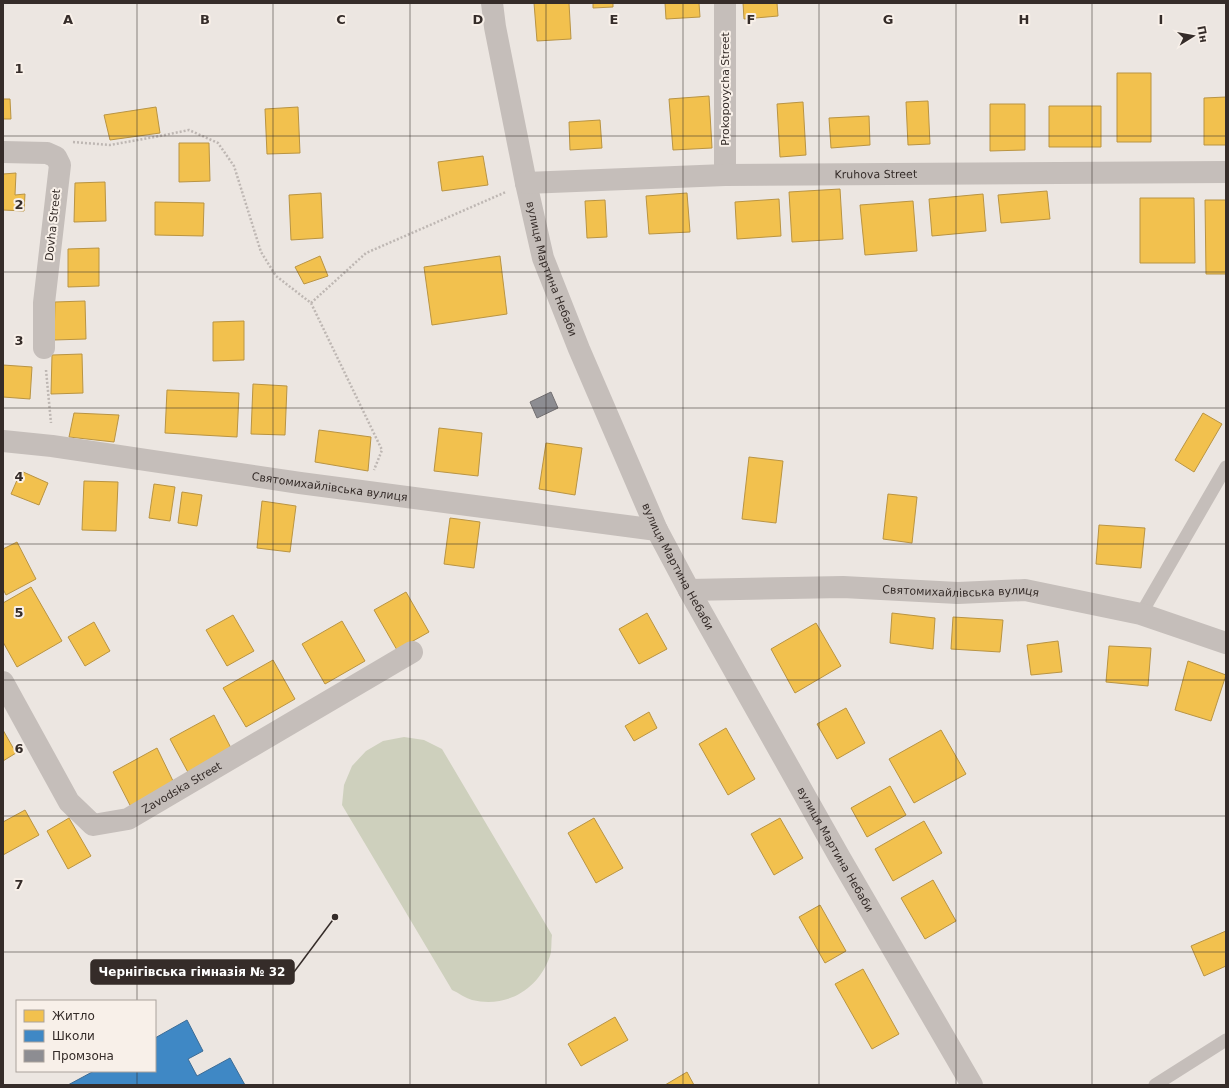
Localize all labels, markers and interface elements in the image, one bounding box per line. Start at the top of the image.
text: A [63,12,73,27]
text: B [200,12,210,27]
text: C [336,12,346,27]
text: D [473,12,484,27]
text: E [610,12,618,27]
text: F [747,12,755,27]
text: G [883,12,893,27]
text: H [1019,12,1029,27]
text: I [1159,12,1163,27]
north arrow [1173,16,1213,56]
text: Пн [1194,25,1210,44]
street label: Prokopovycha Street [719,32,732,146]
text: 1 [14,61,24,76]
street label: Kruhova Street [834,167,918,181]
street label: Dovha Street [43,188,63,262]
text: 2 [14,197,24,212]
street label: вулиця Мартина Небаби [524,200,580,338]
text: 3 [14,333,24,348]
text: 4 [14,469,24,484]
street label: Святомихайлівська вулиця [251,469,409,504]
street label: вулиця Мартина Небаби [640,501,717,632]
street label: Святомихайлівська вулиця [882,583,1040,600]
text: 5 [14,605,24,620]
text: 6 [14,741,24,756]
street label: Zavodska Street [140,759,224,816]
street label: вулиця Мартина Небаби [795,785,876,914]
text: 7 [14,877,24,892]
callout: Чернігівська гімназія № 32 [91,960,294,984]
text: Чернігівська гімназія № 32 [99,965,285,979]
legend [16,1000,156,1072]
text: Житло [52,1009,95,1023]
text: Школи [52,1029,95,1043]
text: Промзона [52,1049,114,1063]

